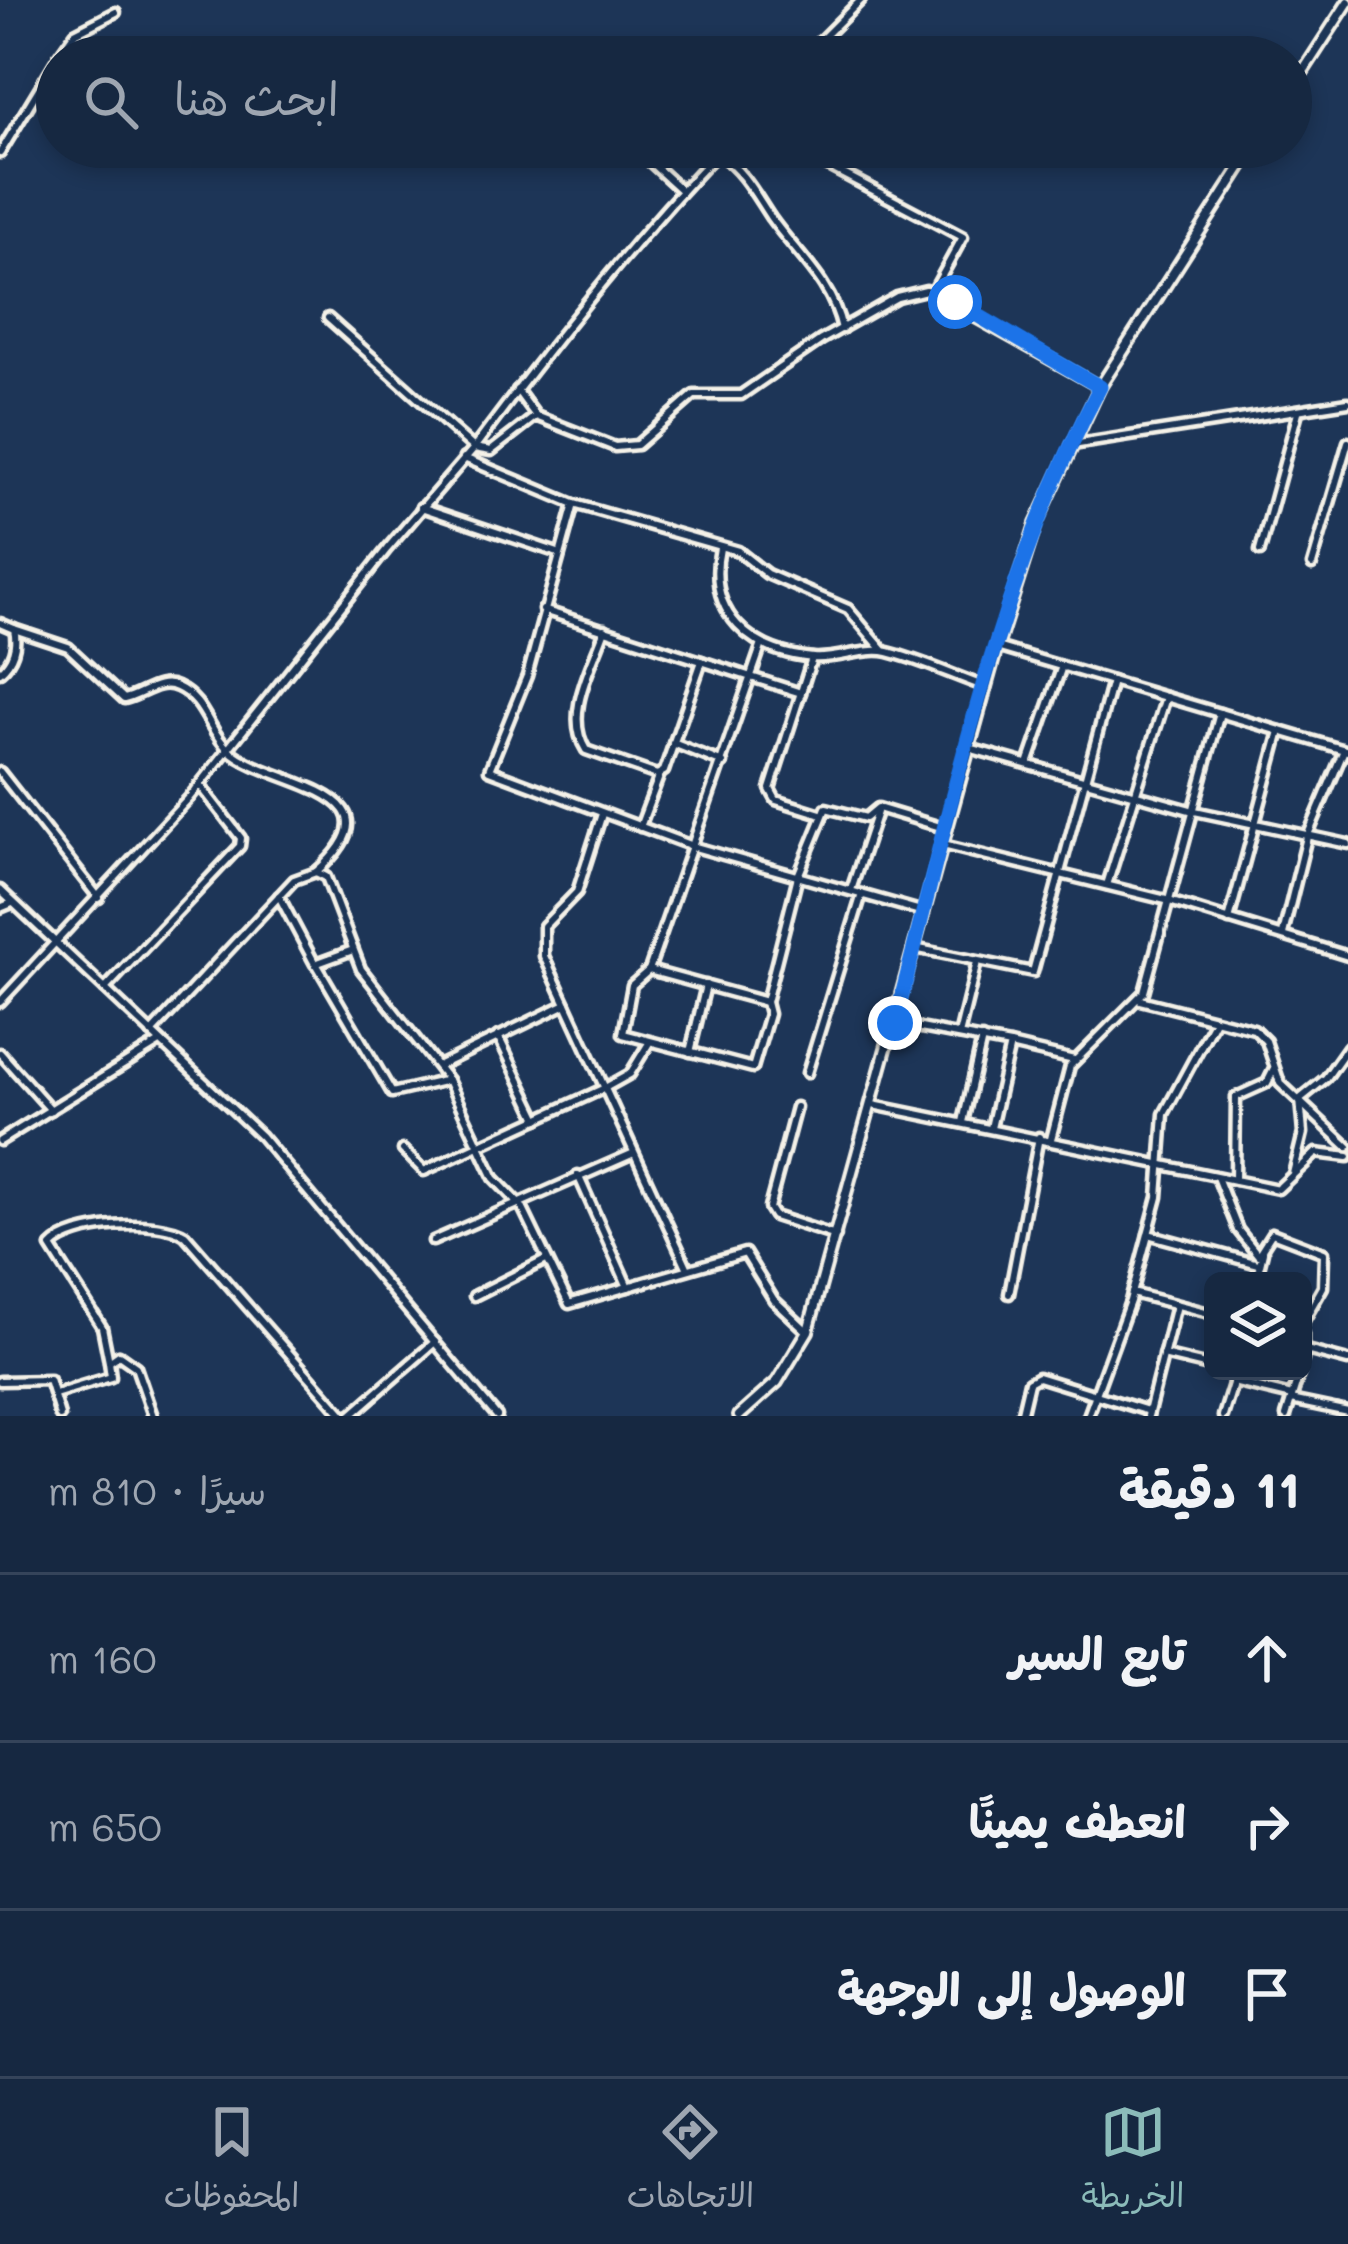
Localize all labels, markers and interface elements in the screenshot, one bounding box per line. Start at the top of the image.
search box [36,36,1312,168]
text: ابحث هنا [174,68,339,126]
icon: search [78,69,144,135]
route start [928,275,982,329]
route end [868,996,922,1050]
map controls [1204,1272,1312,1380]
button: layers [1204,1272,1312,1380]
text: 11 دقيقة [1119,1454,1300,1521]
text: سيرًا · 810 m [48,1464,267,1515]
text: تابع السير [1009,1623,1186,1681]
icon: ahead [1234,1625,1300,1691]
text: 160 m [48,1632,157,1683]
text: انعطف يمينًا [969,1791,1186,1849]
icon: right [1234,1793,1300,1859]
text: 650 m [48,1800,162,1851]
text: الوصول إلى الوجهة [837,1959,1186,2017]
icon: arrive [1234,1961,1300,2027]
tab: المحفوظات [164,2099,300,2225]
tab: الاتجاهات [627,2099,754,2225]
tab: الخريطة [1081,2099,1184,2225]

